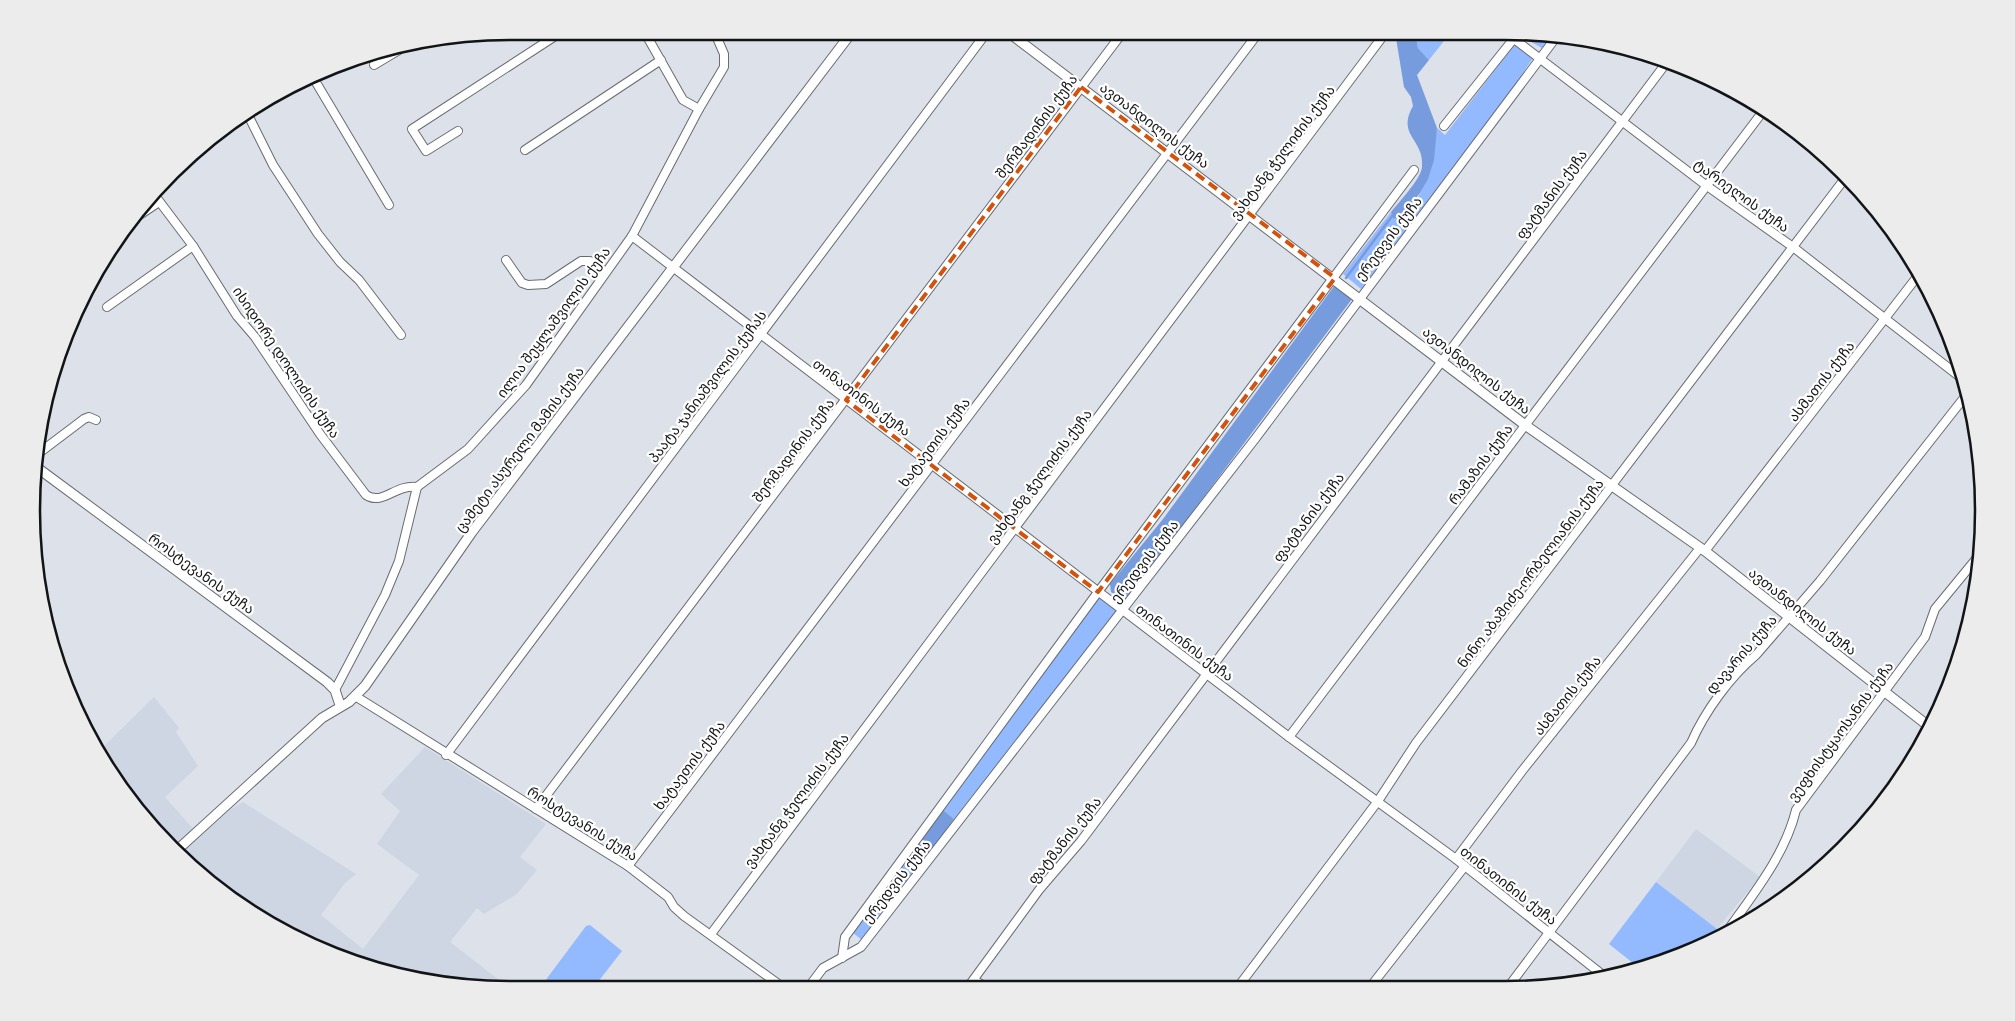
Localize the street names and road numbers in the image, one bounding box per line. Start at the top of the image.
street label: შერმადინის ქუჩა [991,70,1081,182]
street label: ავთანდილის ქუჩა [1096,78,1214,172]
street label: ვახტანგ ჭელიძის ქუჩა [1225,81,1339,223]
street label: ფატმანის ქუჩა [1511,145,1591,243]
street label: ტარიელის ქუჩა [1690,154,1794,236]
street label: ერედვის ქუჩა [1350,192,1426,284]
street label: ილია შეყლაშვილის ქუჩა [492,243,614,401]
street label: ისიდორე დოლიძის ქუჩა [229,282,345,442]
street label: პაატა ჯანიაშვილის ქუჩას [643,306,771,466]
street label: ავთანდილის ქუჩა [1419,322,1535,418]
street label: ასმათის ქუჩა [1784,337,1858,425]
street label: თინათინის ქუჩა [809,354,915,440]
street label: ცამეტი ასურელი მამის ქუჩა [450,362,588,536]
street label: ხატაეთის ქუჩა [894,393,974,491]
street label: შერმადინის ქუჩა [748,394,838,506]
street label: ვახტანგ ჭელიძის ქუჩა [982,405,1096,547]
street label: რამაზის ქუჩა [1443,420,1517,508]
street label: ფატმანის ქუჩა [1268,468,1348,566]
street label: ნინო აბაშიძე-ორბელიანის ქუჩა [1452,475,1608,671]
street label: ერედვის ქუჩა [1106,516,1182,606]
street label: როსტევანის ქუჩა [145,528,259,618]
street label: ავთანდილის ქუჩა [1745,563,1861,659]
street label: თინათინის ქუჩა [1132,599,1238,685]
street label: დავარის ქუჩა [1701,610,1781,698]
street label: ასმათის ქუჩა [1529,651,1605,739]
street label: ვეფხისტყაოსანის ქუჩა [1783,657,1897,805]
street label: ხატაეთის ქუჩა [649,716,729,814]
street label: ვახტანგ ჭელიძის ქუჩა [739,729,853,871]
street label: როსტევანის ქუჩა [524,781,642,865]
street label: ფატმანის ქუჩა [1023,792,1105,888]
street label: ერედვის ქუჩა [858,836,934,926]
street label: თინათინის ქუჩა [1457,841,1561,929]

